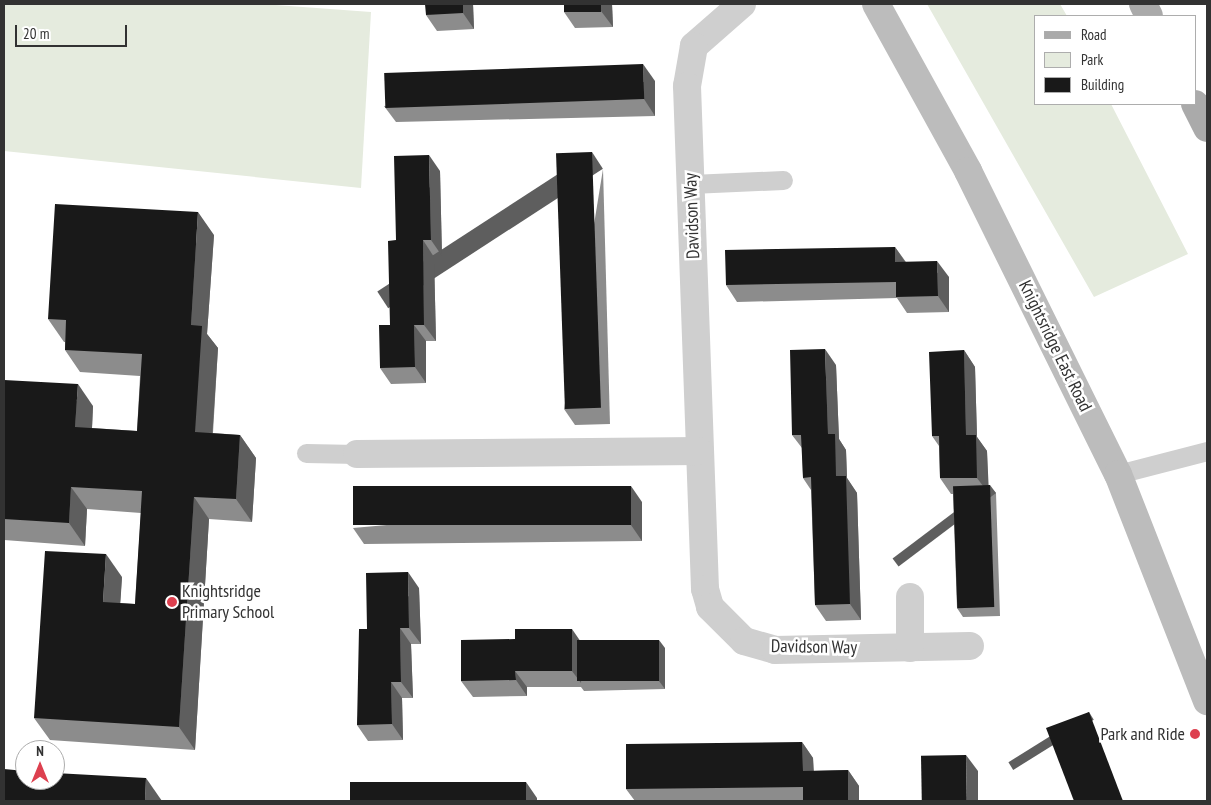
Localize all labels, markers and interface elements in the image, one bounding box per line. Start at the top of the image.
scale bar [18,15,130,47]
legend [1034,15,1196,105]
text: 20 m [23,24,49,43]
text: Road [1081,25,1107,44]
text: Park [1081,50,1103,69]
text: Building [1081,75,1124,94]
street label: Davidson Way [680,172,704,260]
street label: Knightsridge East Road [1014,277,1096,415]
place label: Knightsridge Primary School [182,581,275,624]
marker: Knightsridge Primary School [166,596,178,608]
street label: Davidson Way [771,635,857,659]
place label: Park and Ride [1100,723,1185,745]
marker: Park and Ride [1189,728,1201,740]
north arrow [15,740,65,790]
text: N [36,742,44,760]

